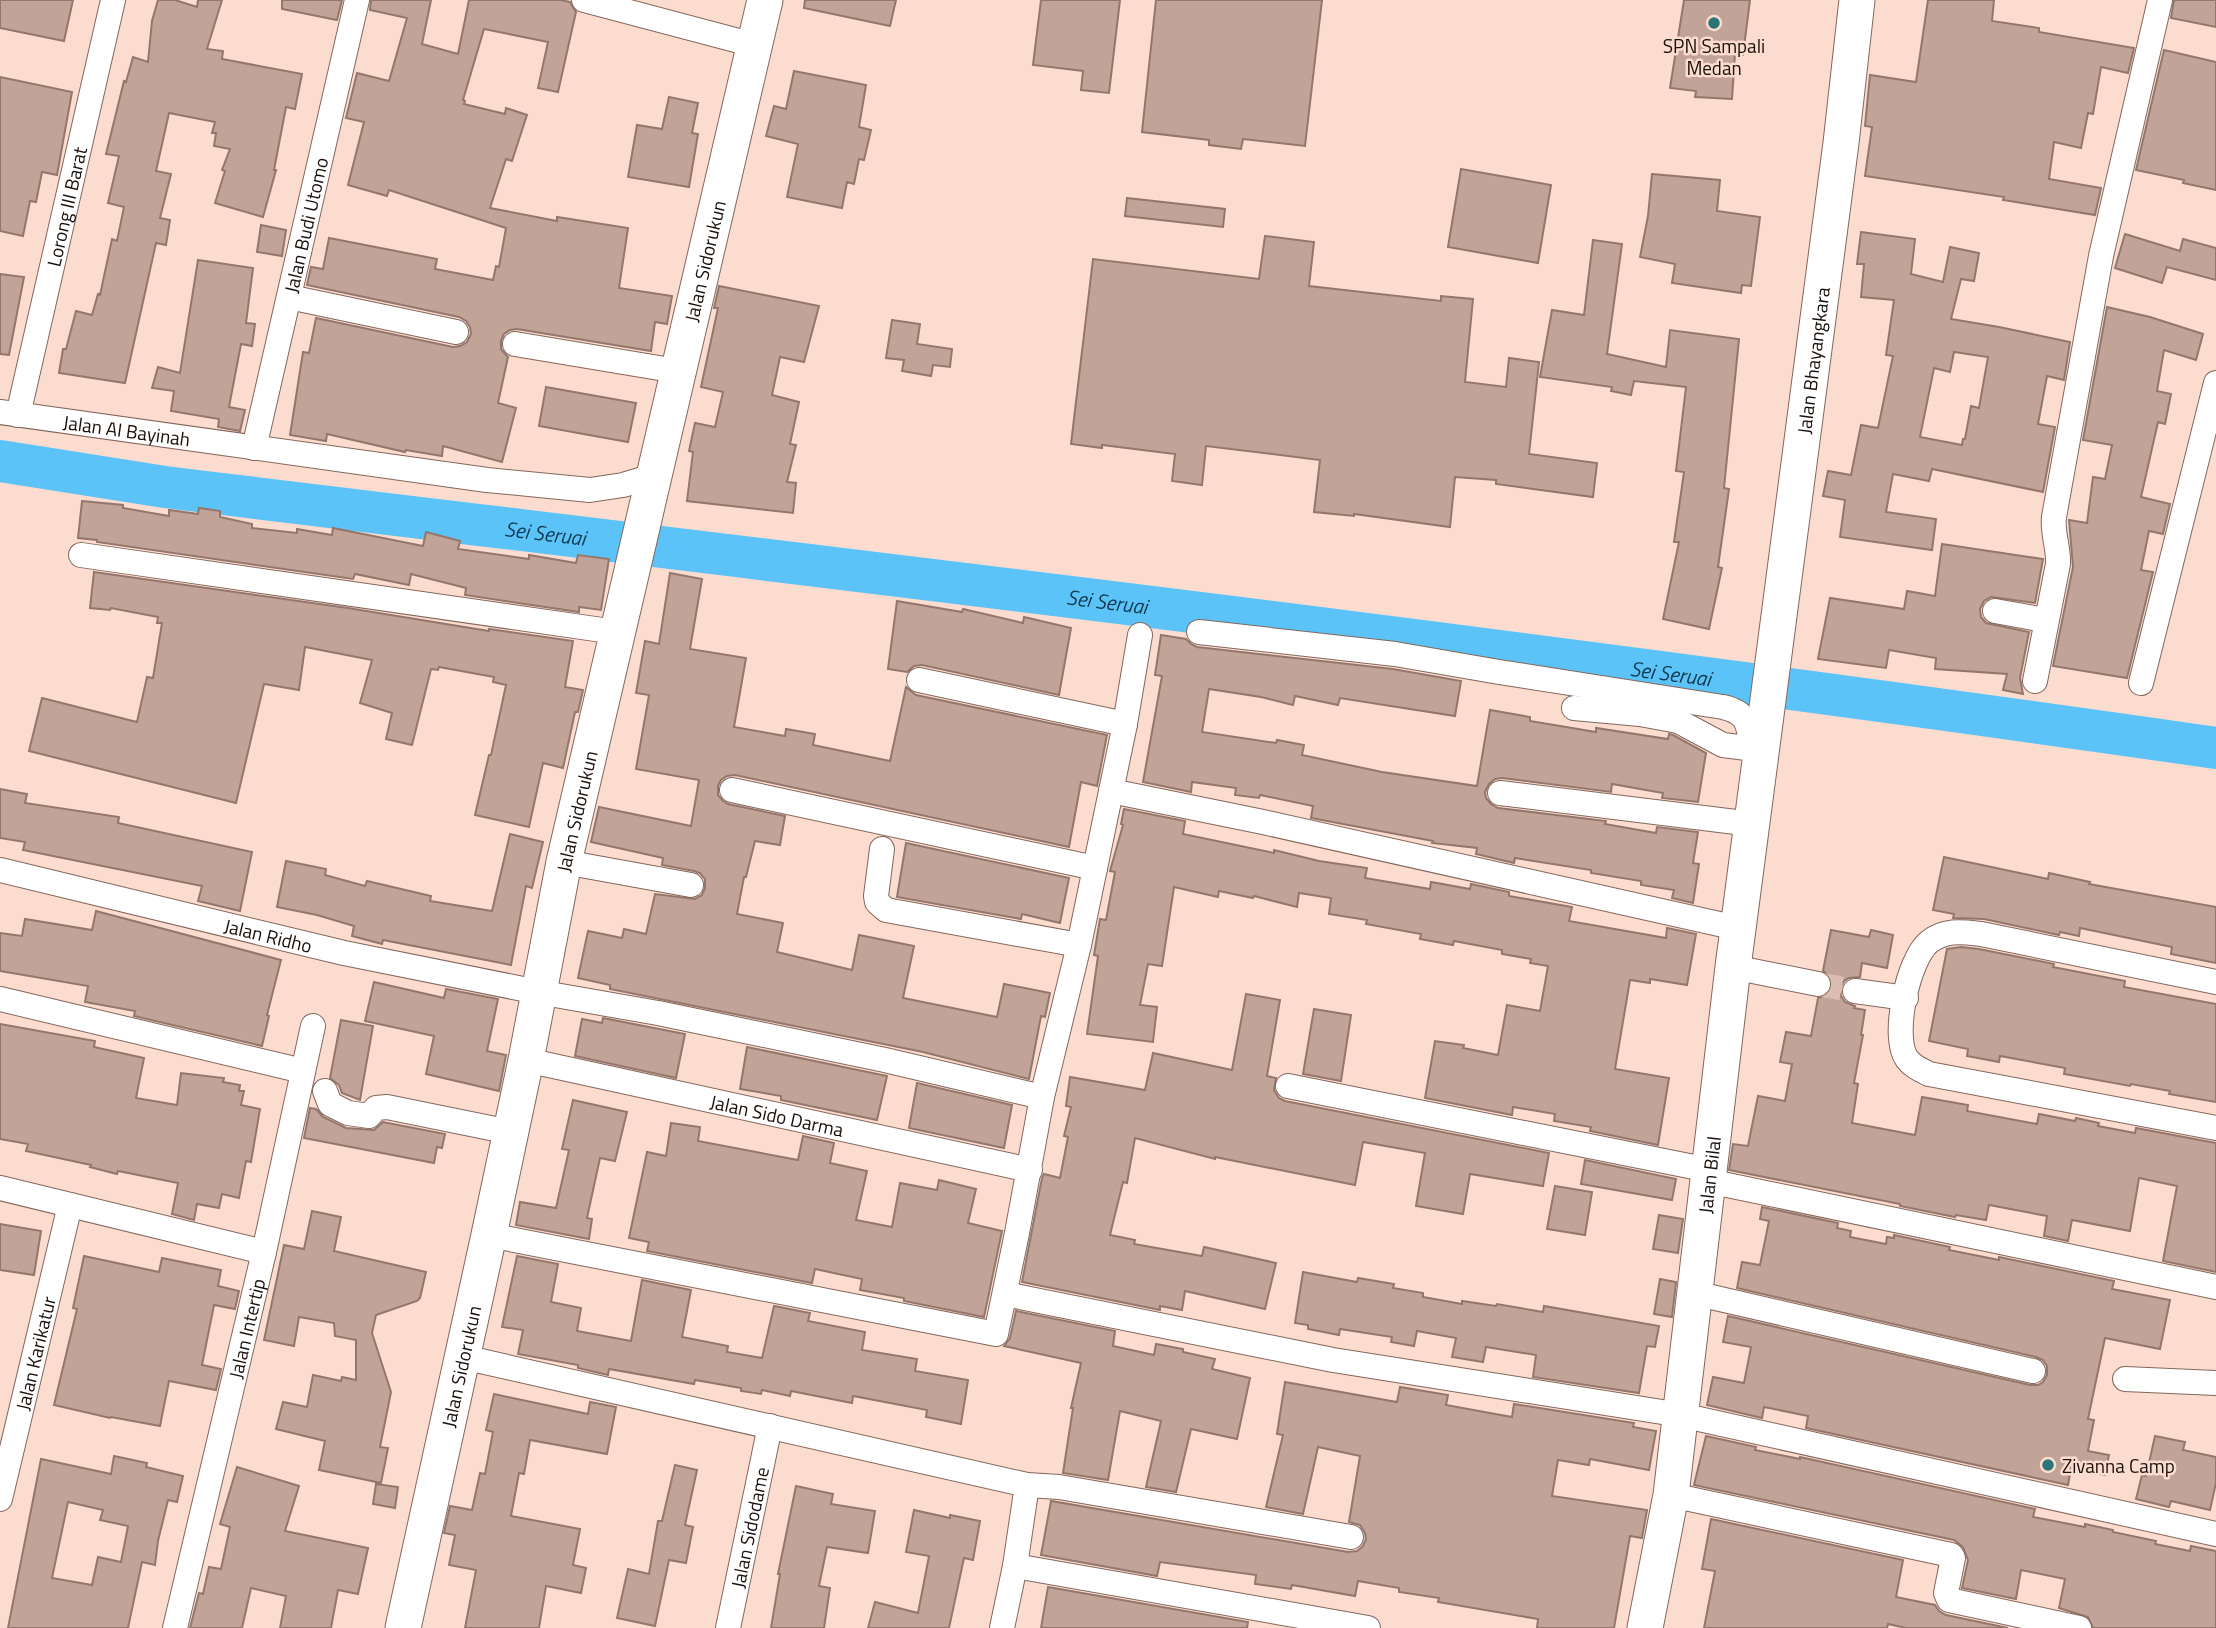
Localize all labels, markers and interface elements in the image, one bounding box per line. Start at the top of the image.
marker: SPN Sampali Medan [1706,15,1722,31]
place label: SPN Sampali Medan [1663,31,1765,82]
street label: Lorong III Barat [38,143,94,269]
street label: Jalan Budi Utomo [276,154,335,296]
street label: Jalan Sidorukun [676,197,732,325]
street label: Jalan Bhayangkara [1789,285,1837,436]
street label: Jalan AI Bayinah [61,406,192,453]
water label: Sei Seruai [503,512,590,554]
water label: Sei Seruai [1065,581,1152,623]
water label: Sei Seruai [1628,652,1716,695]
street label: Jalan Sidorukun [548,747,604,874]
street label: Jalan Ridho [221,910,315,959]
street label: Jalan Sido Darma [708,1086,847,1144]
street label: Jalan Bilal [1690,1135,1728,1215]
street label: Jalan Intertip [220,1275,272,1381]
street label: Jalan Karikatur [7,1293,62,1413]
street label: Jalan Sidorukun [433,1303,488,1430]
place label: Zivanna Camp [2062,1451,2175,1480]
marker: Zivanna Camp [2040,1457,2056,1473]
street label: Jalan Sidodame [722,1464,776,1590]

